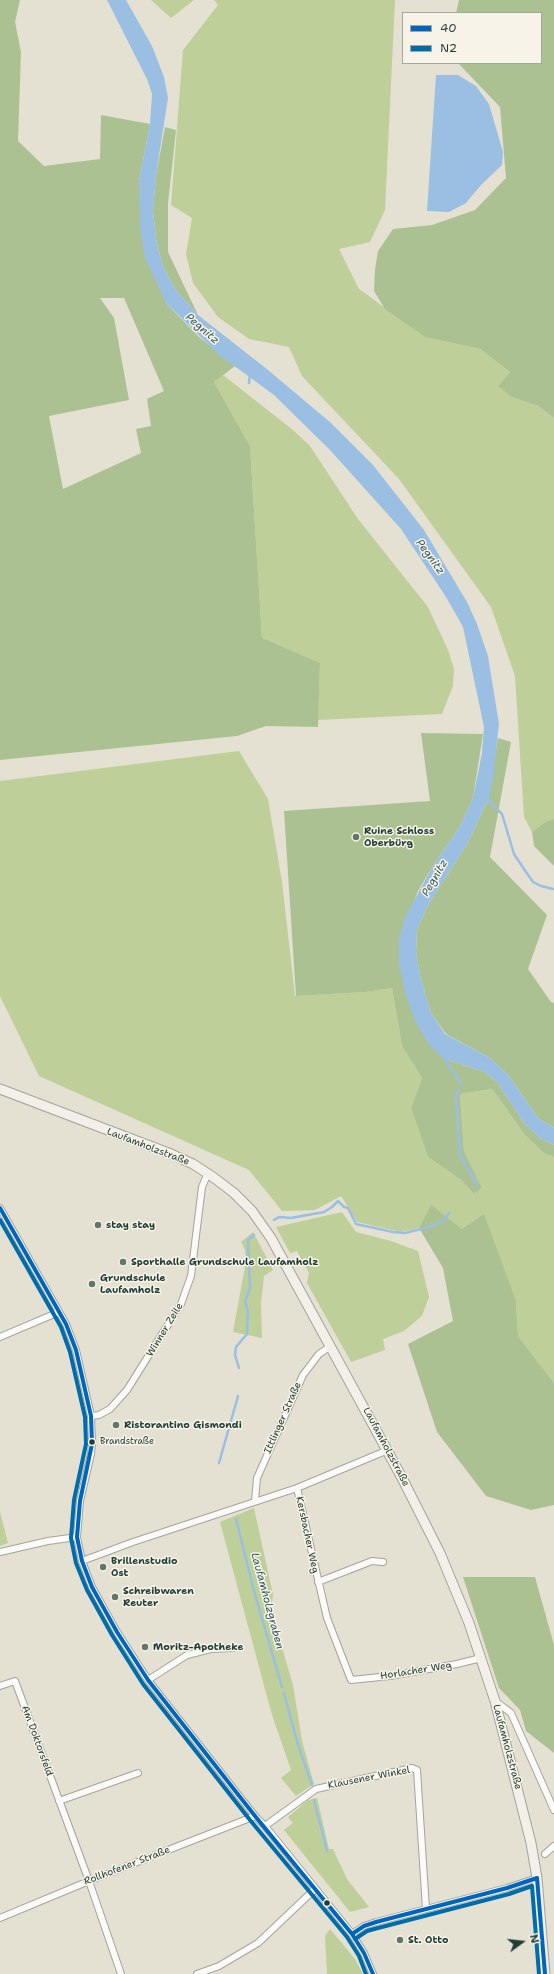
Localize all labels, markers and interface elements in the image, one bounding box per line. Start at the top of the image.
legend [402,12,542,64]
text: 40 [440,20,457,36]
text: N2 [440,40,457,56]
water label: Pegnitz [182,311,222,347]
water label: Pegnitz [413,537,447,577]
place label: Ruine Schloss Oberbürg [364,825,434,848]
marker: Ruine Schloss Oberbürg [351,832,361,842]
water label: Pegnitz [419,857,451,899]
street label: Laufamholzstraße [105,1126,191,1168]
place label: stay stay [106,1219,155,1231]
marker: stay stay [93,1220,103,1230]
place label: Sporthalle Grundschule Laufamholz [131,1256,318,1268]
marker: Sporthalle Grundschule Laufamholz [118,1257,128,1267]
place label: Grundschule Laufamholz [100,1272,166,1296]
marker: Grundschule Laufamholz [87,1279,97,1289]
street label: Winner Zeile [144,1301,186,1359]
street label: Ittlinger Straße [262,1380,304,1456]
street label: Laufamholzstraße [360,1405,412,1489]
place label: Ristorantino Gismondi [124,1419,242,1431]
marker: Ristorantino Gismondi [111,1420,121,1430]
marker: Brandstraße [87,1437,97,1447]
place label: Brandstraße [100,1437,154,1447]
street label: Kersbacher Weg [293,1496,321,1574]
water label: Laufamholzgraben [248,1551,286,1651]
place label: Brillenstudio Ost [111,1555,177,1578]
marker: Brillenstudio Ost [98,1562,108,1572]
place label: Schreibwaren Reuter [123,1585,194,1608]
marker: Schreibwaren Reuter [110,1592,120,1602]
place label: Moritz-Apotheke [153,1641,243,1653]
marker: Moritz-Apotheke [140,1642,150,1652]
street label: Horlacher Weg [379,1659,453,1683]
street label: Laufamholzstraße [490,1703,524,1791]
street label: Am Doktorsfeld [19,1704,55,1778]
street label: Klausener Winkel [327,1764,411,1792]
street label: Rollhofener Straße [82,1844,172,1888]
unlabelled marker [322,1898,332,1908]
north arrow [502,1922,542,1962]
text: N [526,1933,542,1945]
place label: St. Otto [408,1934,448,1946]
marker: St. Otto [395,1935,405,1945]

